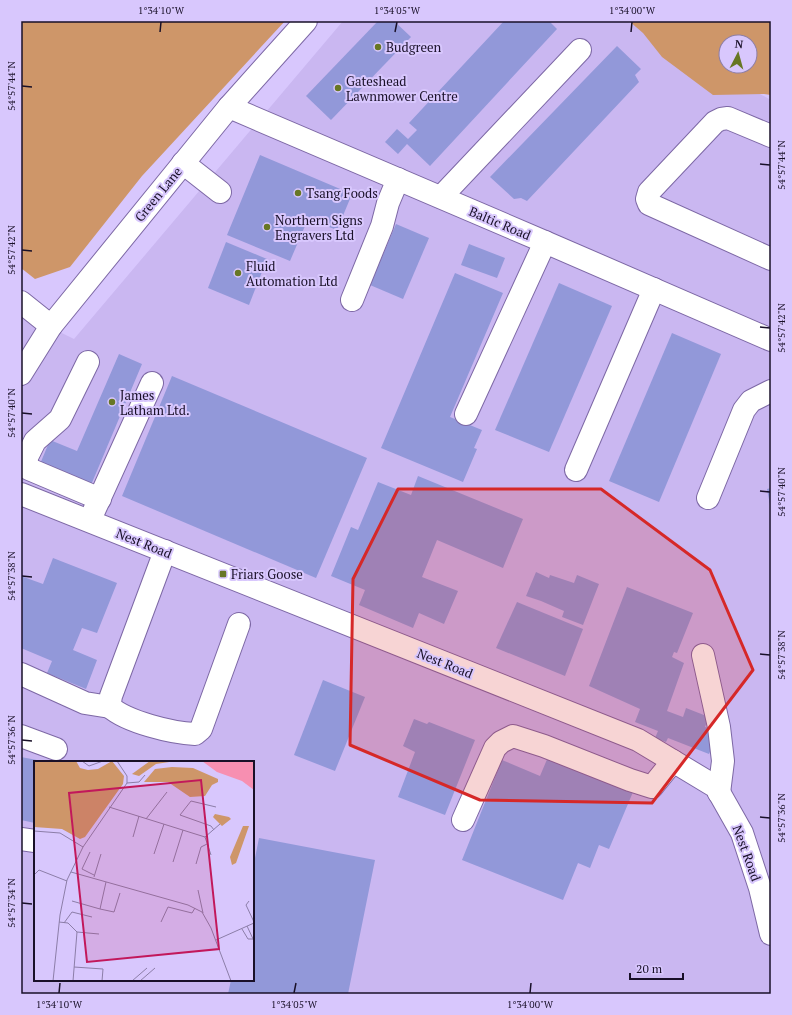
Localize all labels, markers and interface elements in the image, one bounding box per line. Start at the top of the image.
text: 1°34'10"W [138,4,185,17]
text: 1°34'05"W [374,4,421,17]
text: 1°34'00"W [609,4,656,17]
north arrow [718,34,758,74]
text: N [734,37,745,52]
place label: Budgreen [386,38,442,56]
marker: Budgreen [373,42,383,52]
text: 54°57'44"N [5,61,18,111]
place label: Gateshead Lawnmower Centre [346,72,458,105]
marker: Gateshead Lawnmower Centre [333,83,343,93]
text: 54°57'44"N [775,140,788,190]
street label: Green Lane [130,163,186,225]
place label: Tsang Foods [306,184,378,202]
marker: Tsang Foods [293,188,303,198]
street label: Baltic Road [466,202,534,244]
place label: Northern Signs Engravers Ltd [275,211,363,244]
marker: Northern Signs Engravers Ltd [262,222,272,232]
text: 54°57'42"N [5,225,18,275]
place label: Fluid Automation Ltd [246,257,338,290]
marker: Fluid Automation Ltd [233,268,243,278]
text: 54°57'42"N [775,303,788,353]
place label: James Latham Ltd. [120,386,190,419]
text: 54°57'40"N [5,388,18,438]
marker: James Latham Ltd. [107,397,117,407]
text: 54°57'40"N [775,467,788,517]
street label: Nest Road [113,524,175,562]
text: 54°57'38"N [5,551,18,601]
place label: Friars Goose [231,565,303,583]
marker: Friars Goose [218,569,228,579]
text: 54°57'38"N [775,630,788,680]
street label: Nest Road [414,644,476,682]
text: 54°57'36"N [5,715,18,765]
inset map [34,761,254,981]
text: 54°57'36"N [775,793,788,843]
street label: Nest Road [729,822,765,884]
text: 54°57'34"N [5,878,18,928]
scale bar [630,955,683,981]
text: 20 m [636,961,663,976]
text: 1°34'10"W [36,998,83,1011]
text: 1°34'05"W [271,998,318,1011]
text: 1°34'00"W [507,998,554,1011]

